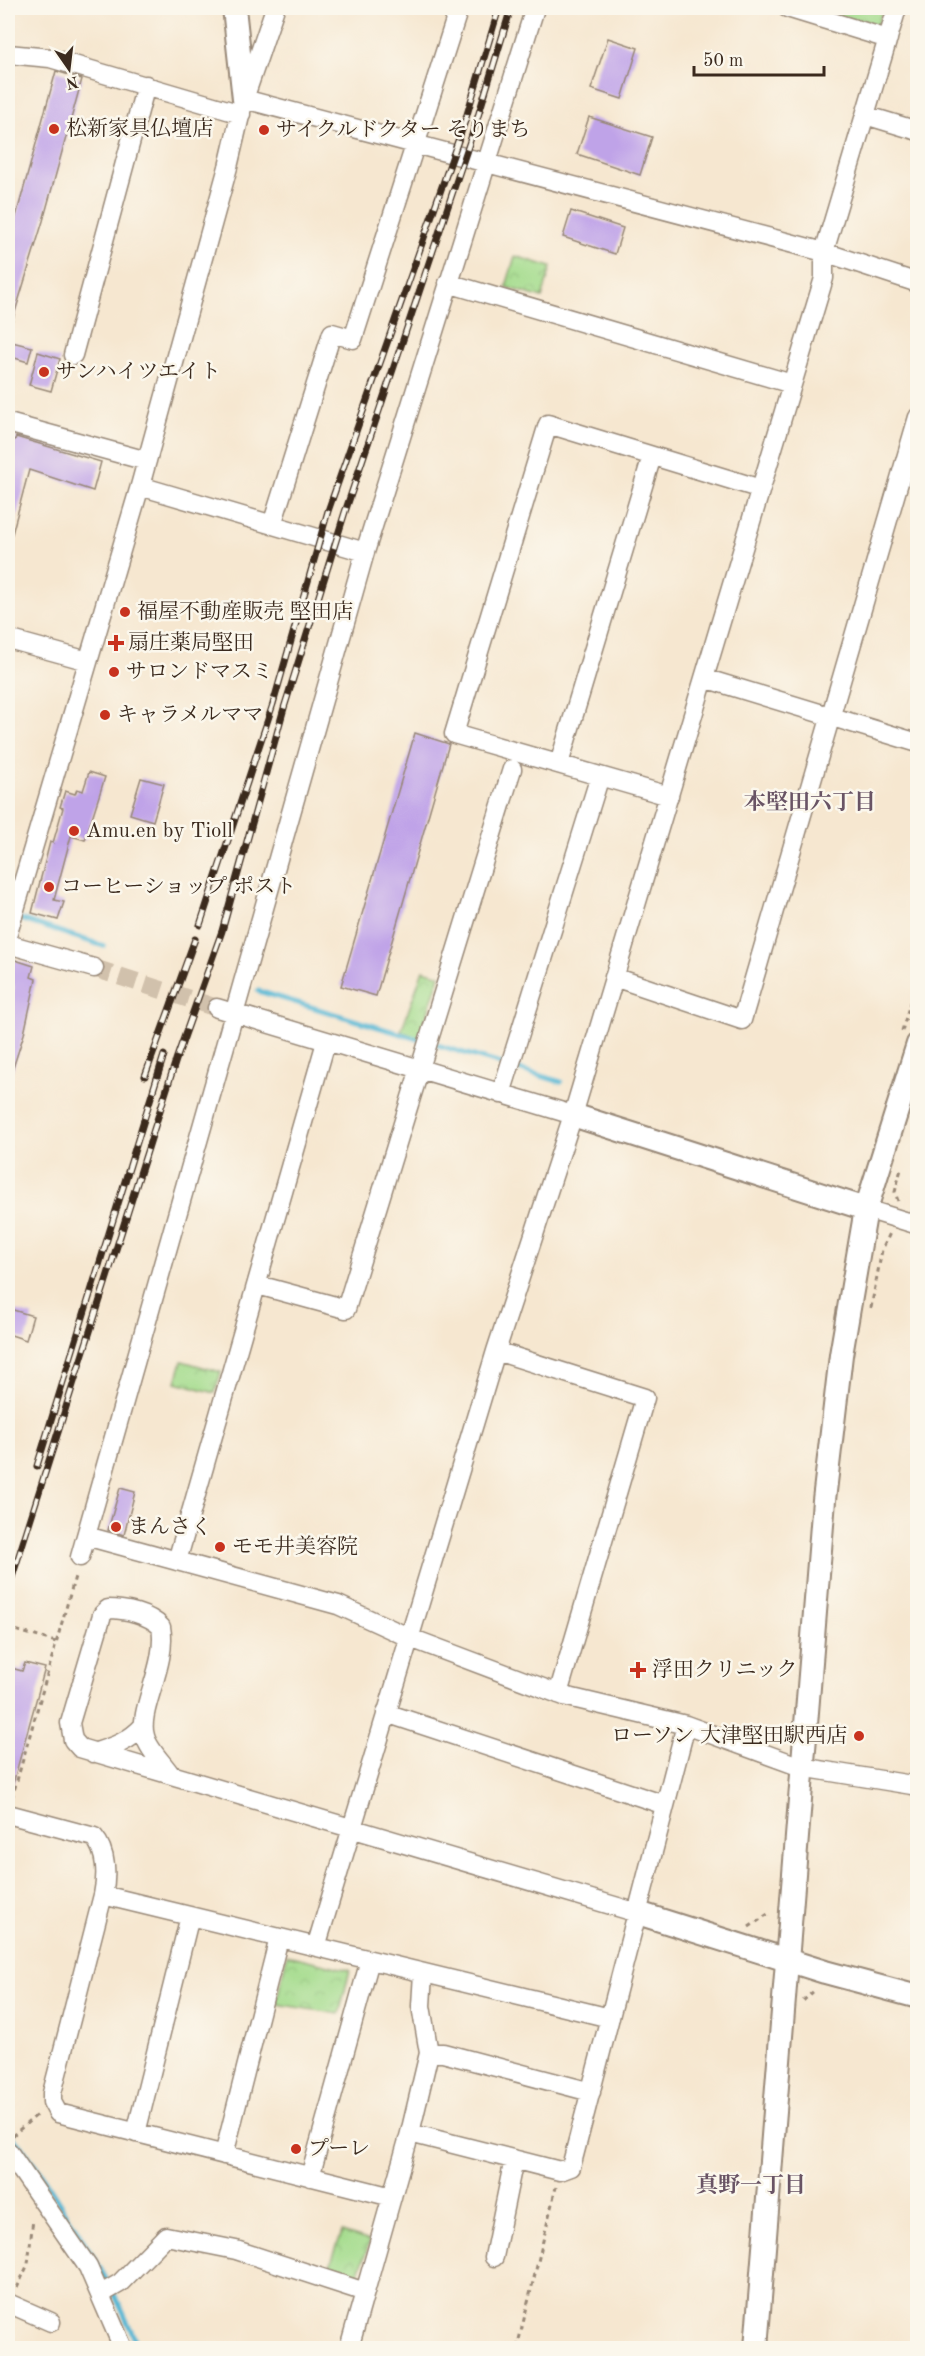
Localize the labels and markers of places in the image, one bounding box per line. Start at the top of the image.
place label: 松新家具仏壇店 [66,117,213,140]
place label: サイクルドクター そりまち [276,119,531,141]
marker: 松新家具仏壇店 [47,122,61,136]
marker: サイクルドクター そりまち [257,123,271,137]
place label: サンハイツエイト [56,361,221,383]
marker: サンハイツエイト [37,365,51,379]
place label: 福屋不動産販売 堅田店 [137,600,353,623]
marker: 福屋不動産販売 堅田店 [118,605,132,619]
place label: 扇庄薬局堅田 [128,631,254,654]
marker: 扇庄薬局堅田 [109,636,123,650]
place label: サロンドマスミ [126,661,273,683]
marker: サロンドマスミ [107,665,121,679]
place label: キャラメルママ [117,705,263,726]
marker: キャラメルママ [98,708,112,722]
place label: Amu.en by Tioll [86,821,233,842]
marker: Amu.en by Tioll [67,824,81,838]
place label: コーヒーショップ ポスト [61,876,296,898]
marker: コーヒーショップ ポスト [42,880,56,894]
place label: まんさく [128,1516,212,1538]
marker: まんさく [109,1520,123,1534]
place label: モモ井美容院 [232,1535,358,1558]
marker: モモ井美容院 [213,1540,227,1554]
place label: 浮田クリニック [652,1658,798,1681]
marker: 浮田クリニック [629,1661,647,1679]
place label: ローソン 大津堅田駅西店 [611,1724,847,1747]
marker: ローソン 大津堅田駅西店 [852,1729,866,1743]
place label: プーレ [308,2138,370,2160]
marker: プーレ [289,2142,303,2156]

